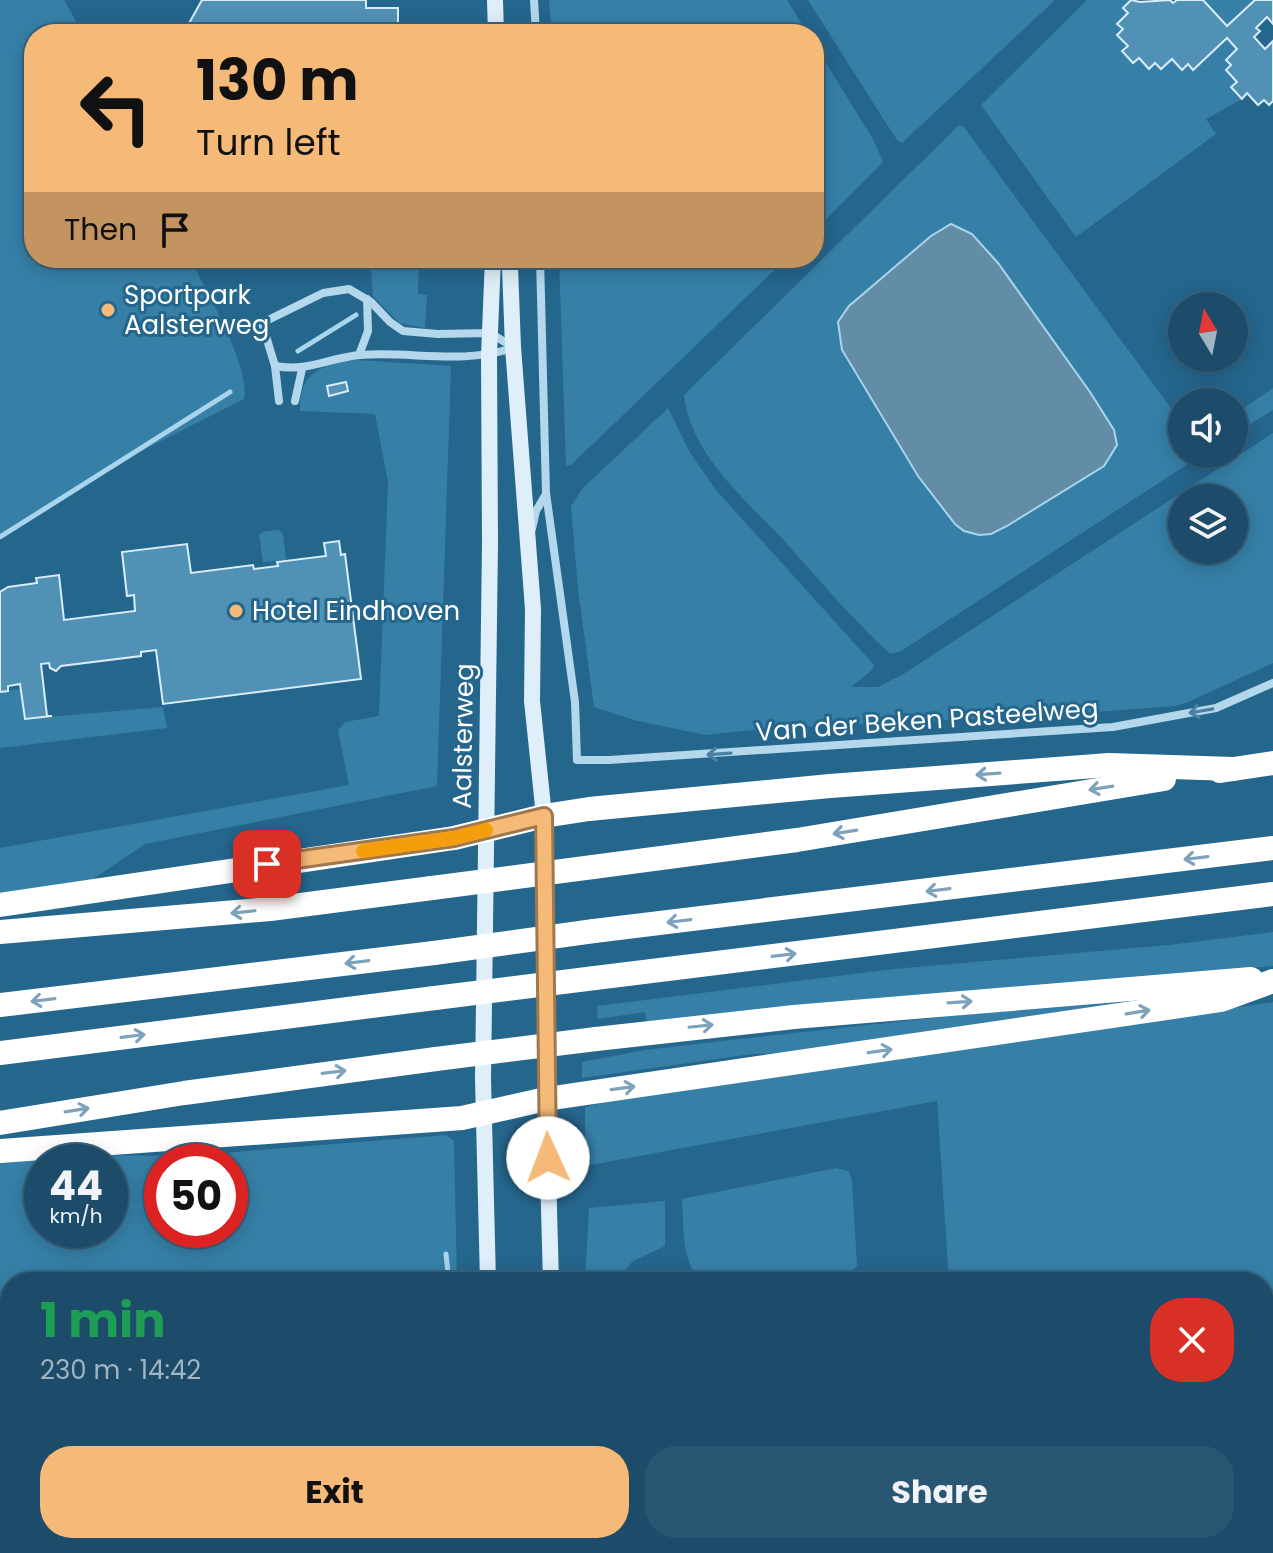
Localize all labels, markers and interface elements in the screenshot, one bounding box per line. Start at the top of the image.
text: 130 m [196,41,359,120]
icon: left [64,56,168,160]
text: Turn left [196,117,341,168]
text: Then [64,208,137,251]
icon: arrive [153,208,197,252]
place label: Sportpark Aalsterweg [124,277,269,343]
north arrow [1168,292,1248,372]
map controls [1168,292,1248,564]
marker: Sportpark Aalsterweg [99,301,117,319]
button: sound [1168,388,1248,468]
button: layers [1168,484,1248,564]
place label: Hotel Eindhoven [252,593,460,629]
marker: Hotel Eindhoven [227,602,245,620]
street label: Aalsterweg [444,663,482,809]
street label: Van der Beken Pasteelweg [754,690,1100,750]
one-way arrow [1188,705,1214,720]
one-way arrow [706,746,733,761]
one-way arrow [975,767,1002,782]
one-way arrow [1089,781,1114,796]
one-way arrow [832,825,858,840]
pin [233,830,301,898]
icon: arrive [245,842,289,886]
one-way arrow [1183,850,1210,865]
one-way arrow [925,882,952,897]
one-way arrow [231,904,257,919]
one-way arrow [667,914,693,929]
one-way arrow [770,947,797,962]
one-way arrow [345,955,370,970]
one-way arrow [31,993,56,1008]
one-way arrow [946,994,973,1009]
one-way arrow [1124,1004,1150,1019]
one-way arrow [687,1019,714,1034]
one-way arrow [120,1028,145,1043]
one-way arrow [867,1043,893,1058]
one-way arrow [321,1064,346,1079]
one-way arrow [610,1080,635,1095]
one-way arrow [64,1102,89,1117]
position arrow [506,1116,590,1200]
speed limit sign: 50 [144,1144,248,1248]
text: 44 [49,1158,103,1214]
text: km/h [49,1202,103,1230]
text: 1 min [40,1287,166,1354]
button: close [1150,1298,1234,1382]
text: 230 m · 14:42 [40,1352,201,1388]
button: Exit [40,1446,629,1538]
button: Share [645,1446,1234,1538]

